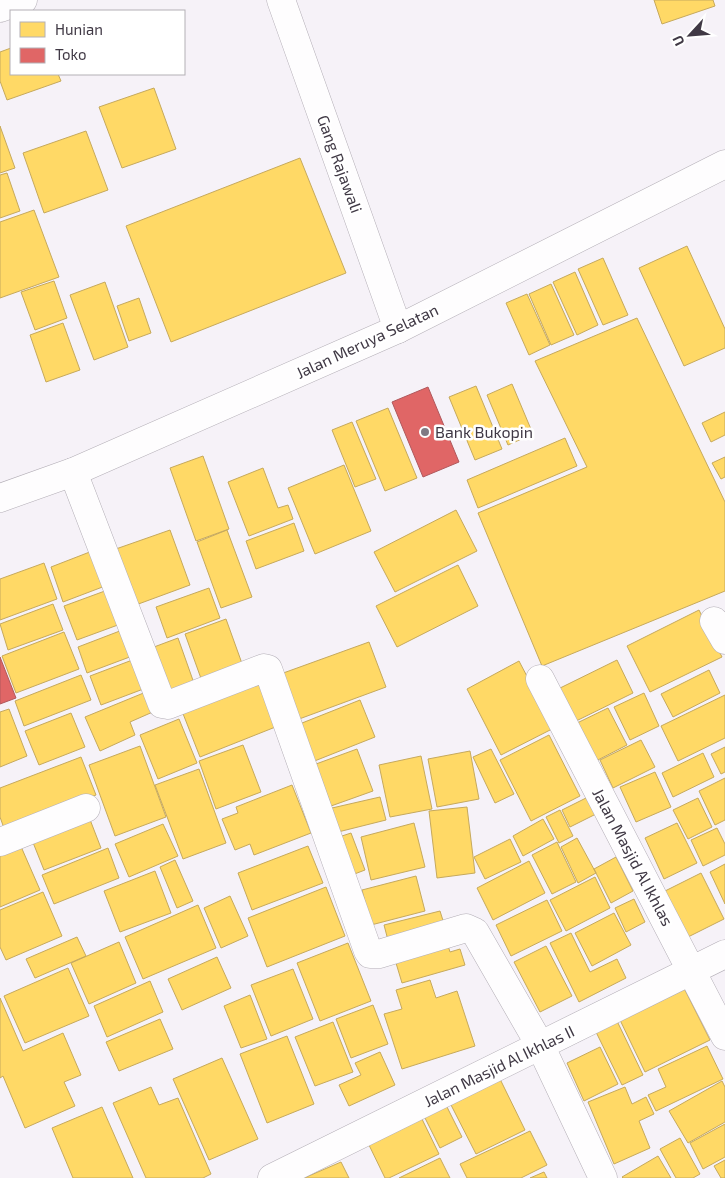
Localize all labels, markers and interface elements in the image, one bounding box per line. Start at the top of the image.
legend [10,10,185,75]
north arrow [665,10,715,60]
text: Hunian [55,20,103,38]
text: U [668,33,688,49]
text: Toko [55,45,87,63]
street label: Gang Rajawali [313,112,367,216]
street label: Jalan Meruya Selatan [293,299,441,382]
place label: Bank Bukopin [435,422,533,441]
marker: Bank Bukopin [419,426,431,438]
street label: Jalan Masjid Al Ikhlas [588,785,678,929]
street label: Jalan Masjid Al Ikhlas II [420,1021,578,1111]

